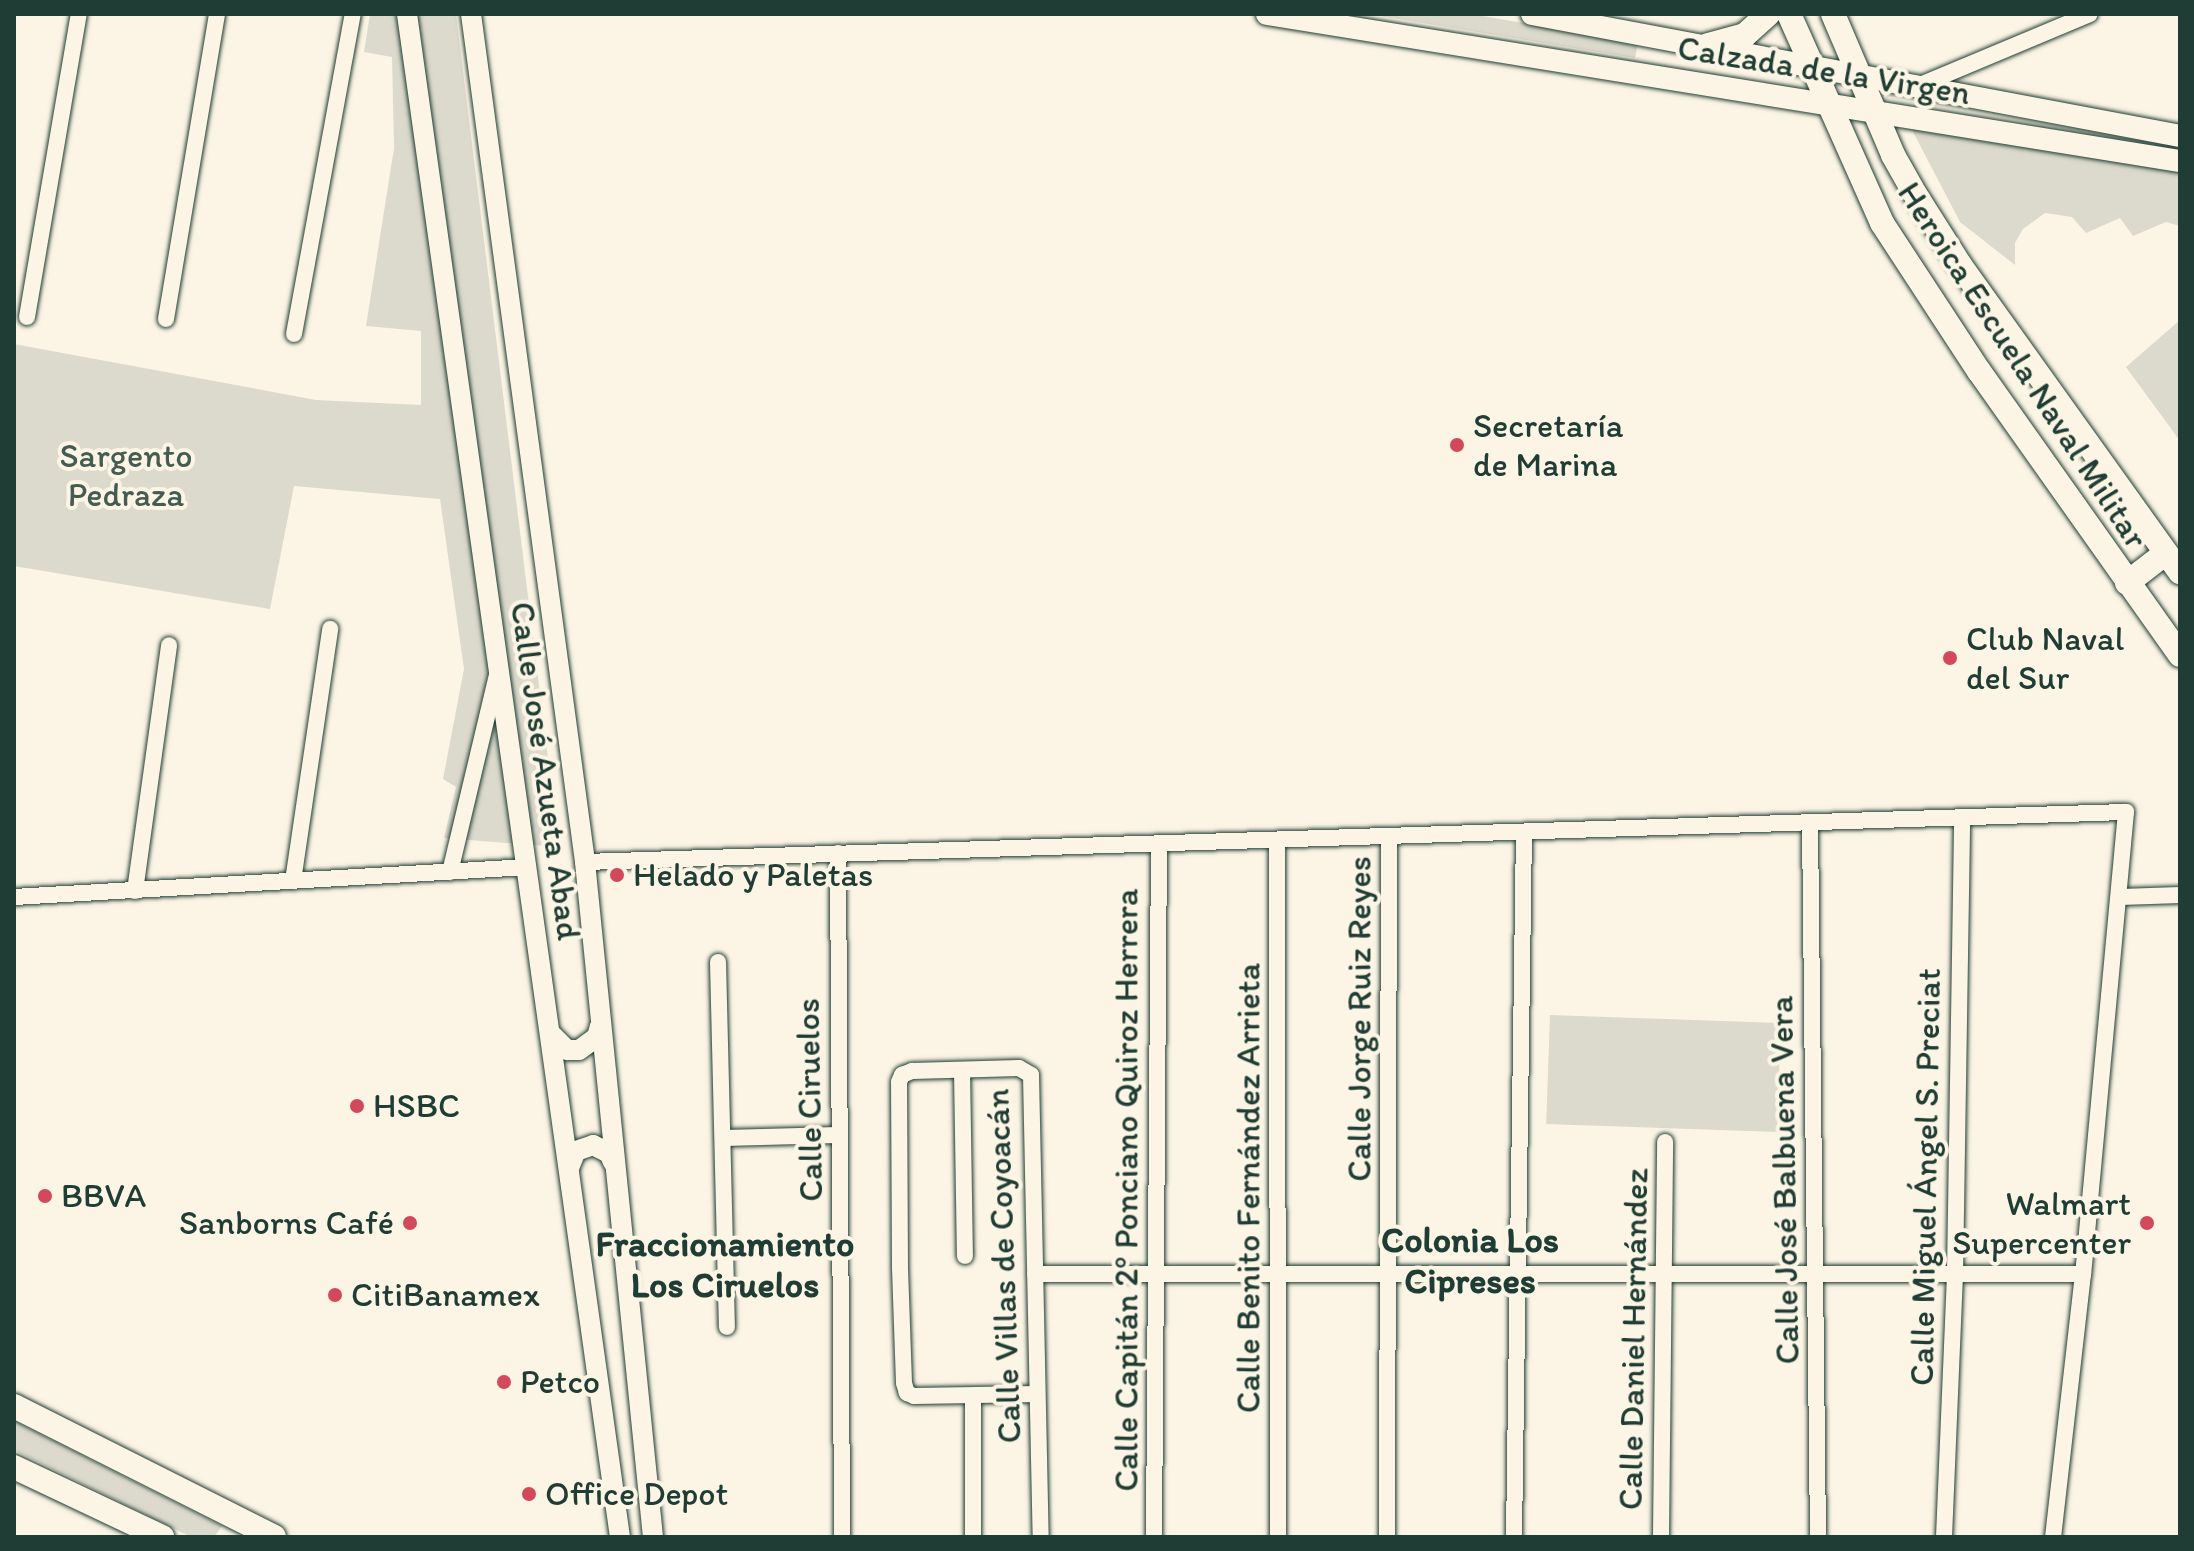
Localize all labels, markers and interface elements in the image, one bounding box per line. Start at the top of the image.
street label: Calzada de la Virgen [1674,27,1974,113]
street label: Heroica Escuela Naval Militar [1890,175,2156,555]
place label: Secretaría de Marina [1473,405,1624,484]
park label: Sargento Pedraza [59,435,193,514]
marker: Secretaría de Marina [1448,436,1466,454]
street label: Calle José Azueta Abad [502,599,590,943]
place label: Club Naval del Sur [1966,618,2124,698]
marker: Club Naval del Sur [1941,649,1959,667]
place label: Helado y Paletas [633,855,873,895]
street label: Calle Jorge Ruiz Reyes [1339,856,1379,1182]
marker: Helado y Paletas [608,866,626,884]
street label: Calle Capitán 2º Ponciano Quiroz Herrera [1106,888,1146,1492]
street label: Calle Benito Fernández Arrieta [1228,964,1268,1412]
street label: Calle Miguel Ángel S. Preciat [1901,968,1949,1386]
street label: Calle José Balbuena Vera [1760,996,1808,1364]
street label: Calle Ciruelos [787,998,831,1202]
place label: HSBC [373,1086,460,1126]
street label: Calle Villas de Coyoacán [976,1088,1030,1444]
marker: HSBC [348,1097,366,1115]
street label: Calle Daniel Hernández [1610,1167,1656,1511]
place label: BBVA [61,1176,146,1216]
place label: Walmart Supercenter [1952,1183,2131,1262]
marker: BBVA [36,1187,54,1205]
place label: Sanborns Café [180,1203,394,1243]
marker: Sanborns Café [401,1214,419,1232]
marker: Walmart Supercenter [2138,1214,2156,1232]
district label: Colonia Los Cipreses [1381,1217,1559,1302]
district label: Fraccionamiento Los Ciruelos [596,1221,854,1306]
place label: CitiBanamex [351,1275,540,1315]
marker: CitiBanamex [326,1286,344,1304]
place label: Petco [520,1362,600,1402]
marker: Petco [495,1373,513,1391]
place label: Office Depot [545,1474,730,1514]
marker: Office Depot [520,1485,538,1503]

